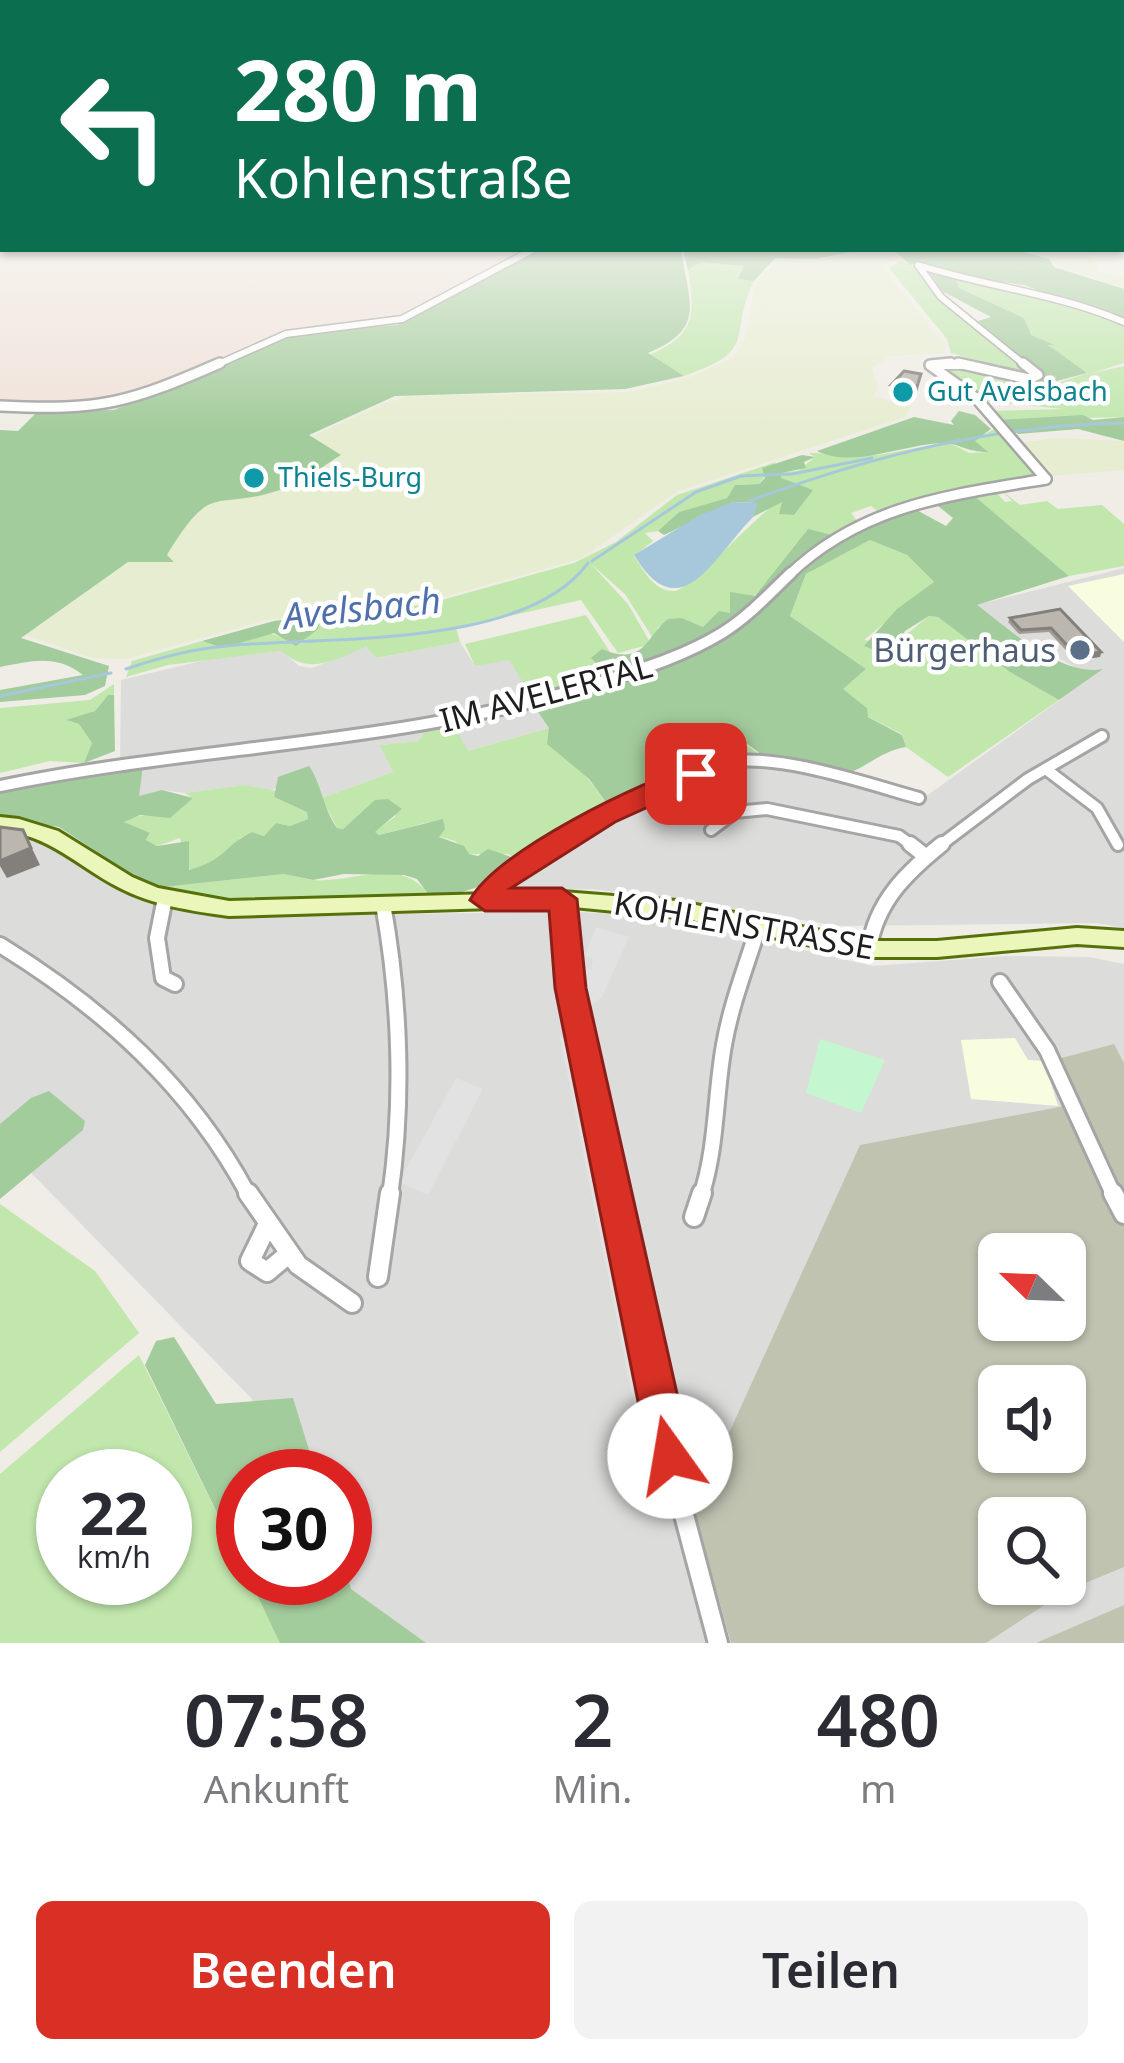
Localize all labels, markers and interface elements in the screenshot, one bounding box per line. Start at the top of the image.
text: 280 m [234,31,482,146]
icon: left [36,48,192,204]
text: Kohlenstraße [234,140,573,214]
place label: Gut Avelsbach [927,372,1108,409]
marker: Gut Avelsbach [890,379,916,405]
place label: Thiels-Burg [278,458,422,495]
marker: Thiels-Burg [241,465,267,491]
water label: Avelsbach [278,575,443,640]
place label: Bürgerhaus [873,627,1056,672]
marker: Bürgerhaus [1067,637,1093,663]
street label: IM AVELERTAL [435,643,657,742]
pin [645,723,747,825]
icon: arrive [663,741,729,807]
street label: KOHLENSTRASSE [610,879,878,970]
north arrow [978,1233,1086,1341]
map controls [978,1233,1086,1605]
button: sound [978,1365,1086,1473]
position arrow [607,1393,733,1519]
speed limit sign: 30 [216,1449,372,1605]
text: 22 [80,1471,148,1553]
button: search [978,1497,1086,1605]
text: km/h [77,1536,151,1577]
text: 07:58 [184,1670,369,1768]
text: 2 [572,1670,613,1768]
text: 480 [816,1670,940,1768]
text: Ankunft [203,1761,349,1814]
text: Min. [553,1761,633,1814]
text: m [860,1761,896,1814]
button: Beenden [36,1901,550,2039]
button: Teilen [574,1901,1088,2039]

